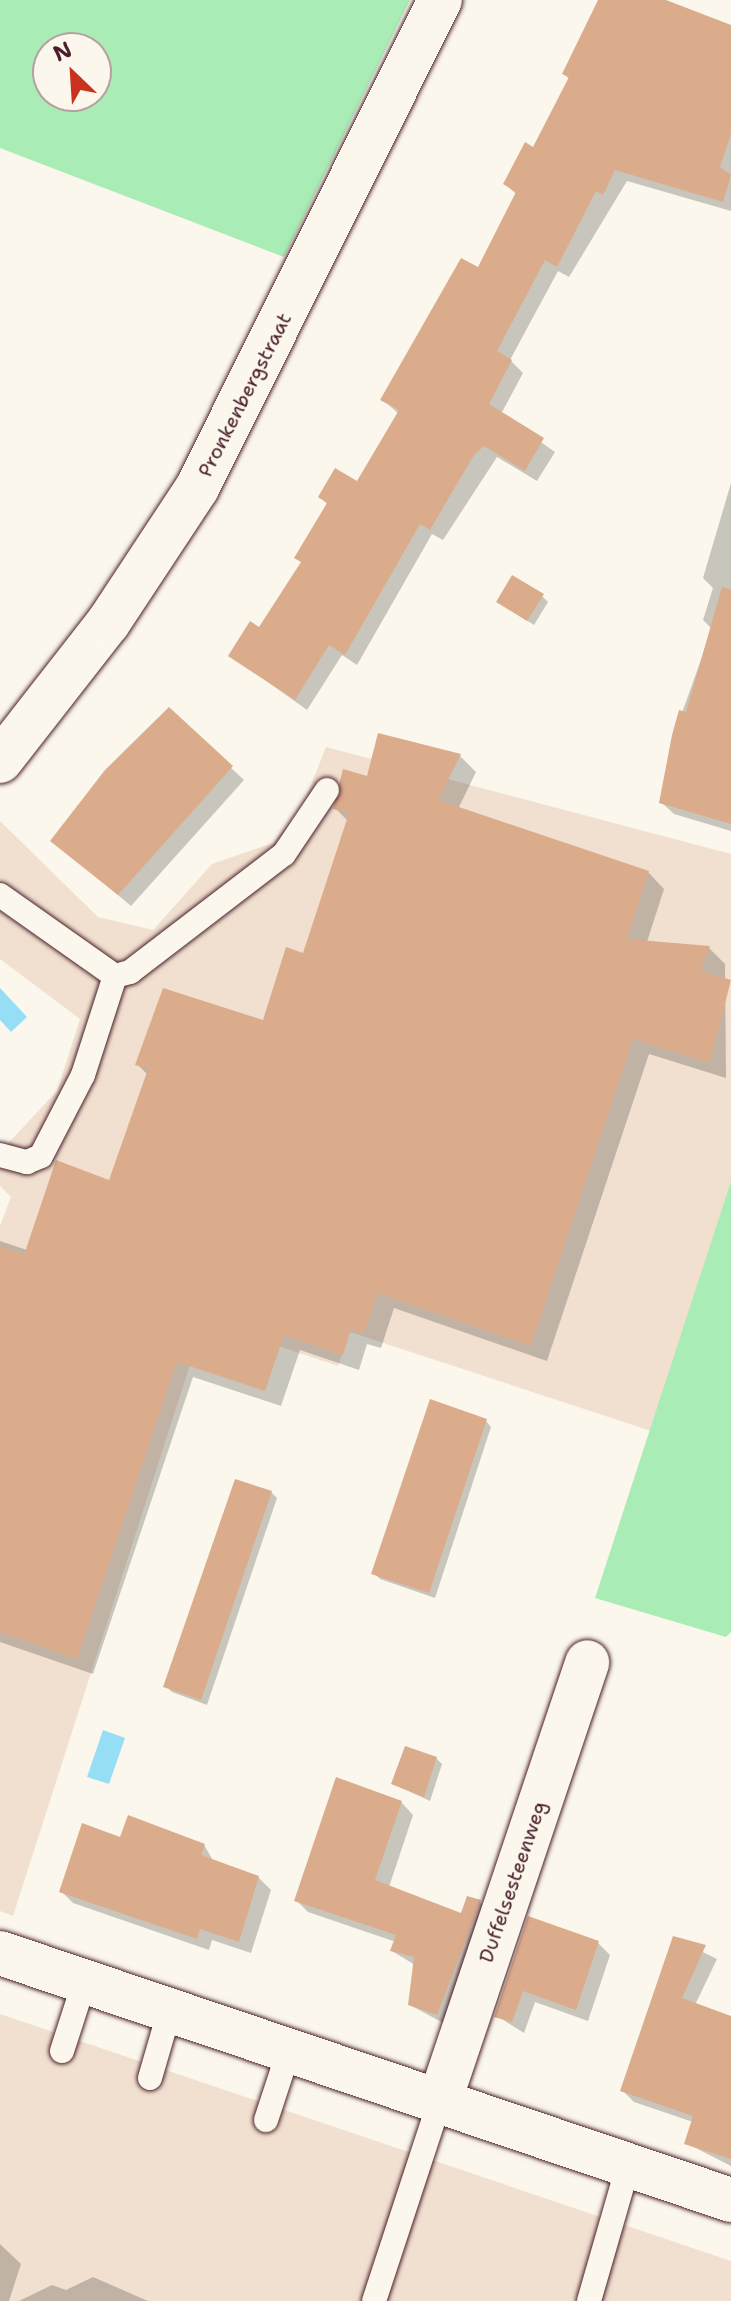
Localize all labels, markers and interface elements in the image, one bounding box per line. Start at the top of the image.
north arrow [32,32,112,112]
text: N [48,35,77,68]
street label: Pronkenbergstraat [193,309,297,481]
street label: Duffelsesteenweg [474,1798,552,1966]

